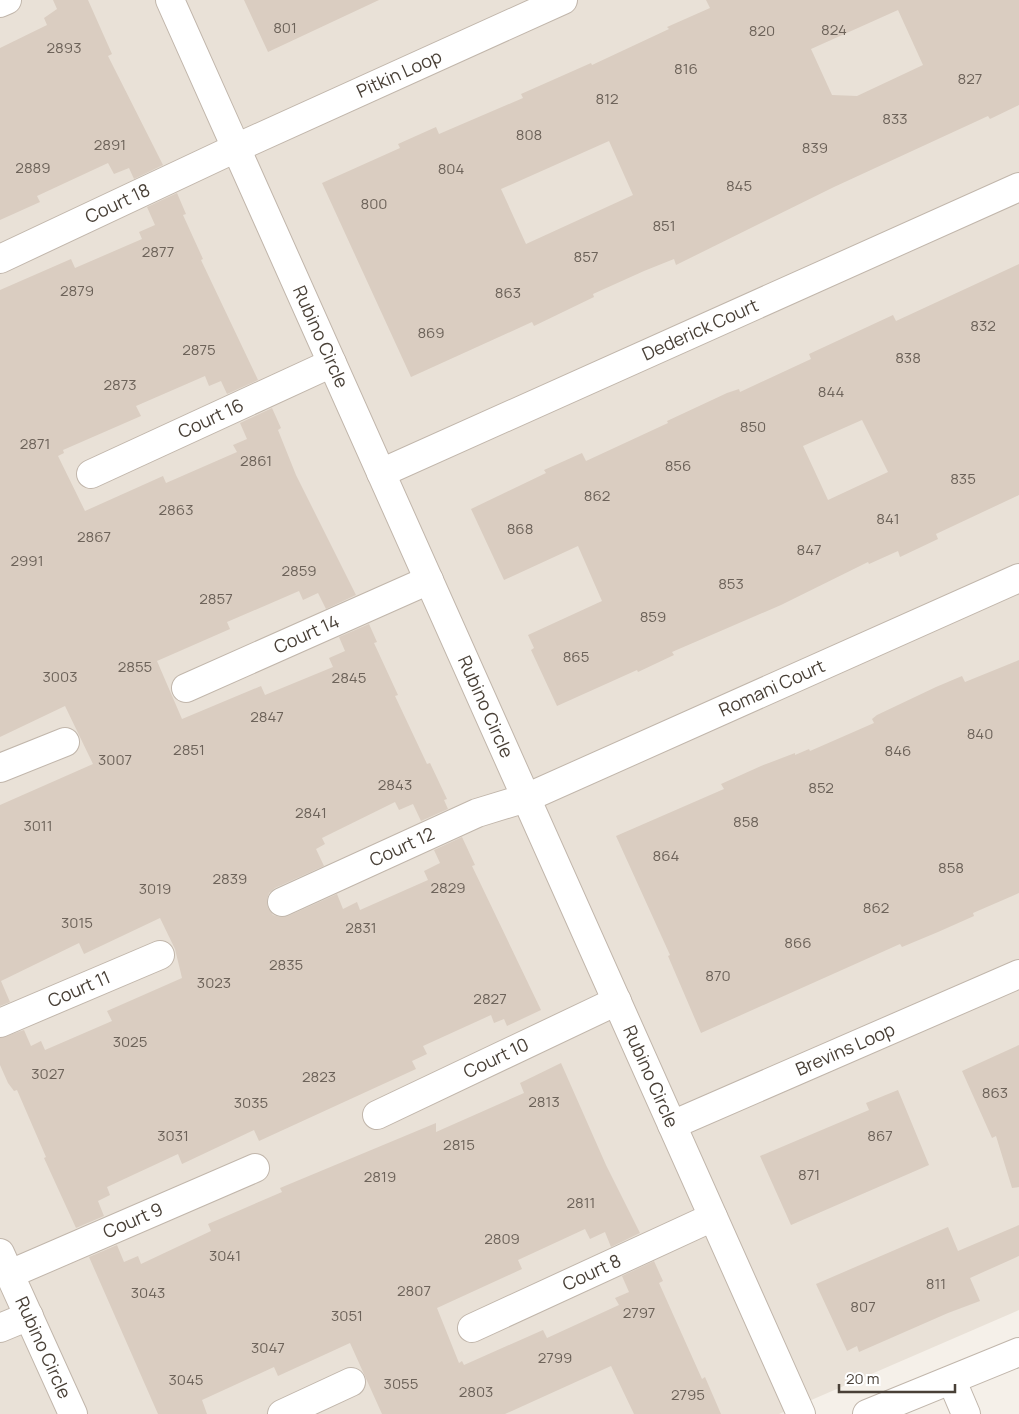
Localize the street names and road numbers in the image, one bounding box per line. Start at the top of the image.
street label: Pitkin Loop [352,44,445,103]
street label: Court 18 [81,177,154,228]
street label: Rubino Circle [288,282,355,392]
street label: Dederick Court [638,292,762,365]
street label: Court 16 [174,392,247,443]
street label: Court 14 [270,608,343,659]
street label: Rubino Circle [453,651,520,761]
street label: Romani Court [715,653,828,721]
street label: Court 12 [365,821,438,871]
street label: Court 11 [44,965,114,1012]
street label: Brevins Loop [792,1017,898,1081]
street label: Rubino Circle [618,1021,685,1131]
street label: Court 10 [459,1032,532,1083]
street label: Court 9 [99,1196,166,1243]
street label: Court 8 [558,1248,625,1296]
street label: Rubino Circle [10,1292,77,1402]

